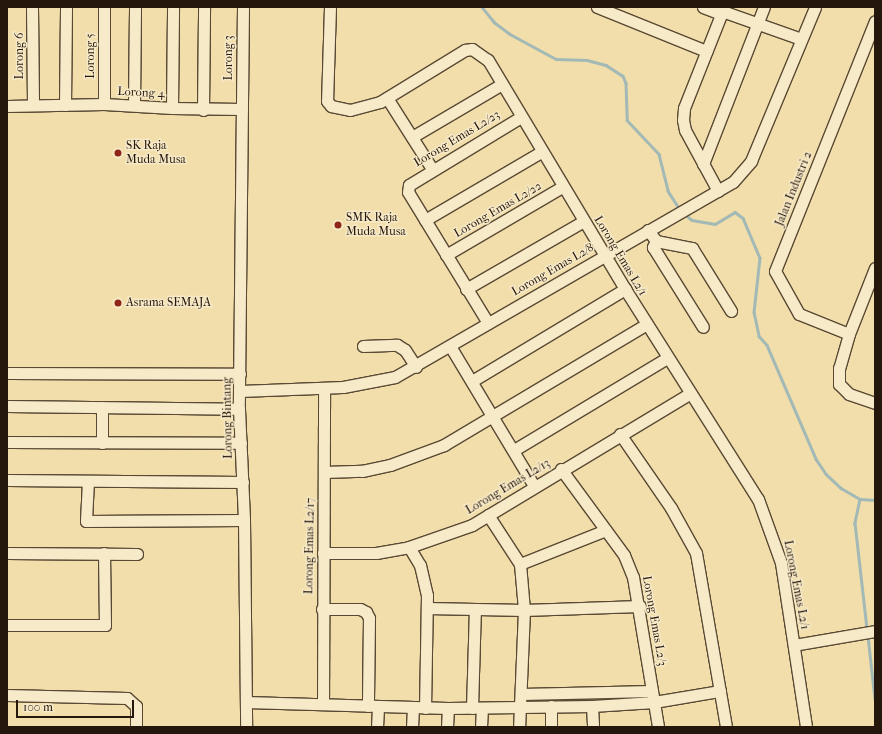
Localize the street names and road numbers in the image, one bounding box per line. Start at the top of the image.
street label: Lorong 6 [13,33,27,79]
street label: Lorong 5 [84,33,98,79]
street label: Lorong 3 [222,35,236,81]
street label: Lorong 4 [117,85,165,101]
street label: Lorong Emas L2/23 [411,108,503,170]
street label: Jalan Industri 2 [772,150,816,228]
street label: Lorong Emas L2/22 [452,179,544,241]
street label: Lorong Emas L2/1 [590,213,650,299]
street label: Lorong Emas L2/8 [509,241,597,299]
street label: Lorong Bintang [220,377,236,459]
street label: Lorong Emas L2/13 [463,456,553,518]
street label: Lorong Emas L2/17 [302,498,318,594]
street label: Lorong Emas L2/1 [780,539,812,631]
street label: Lorong Emas L2/3 [639,575,669,667]

